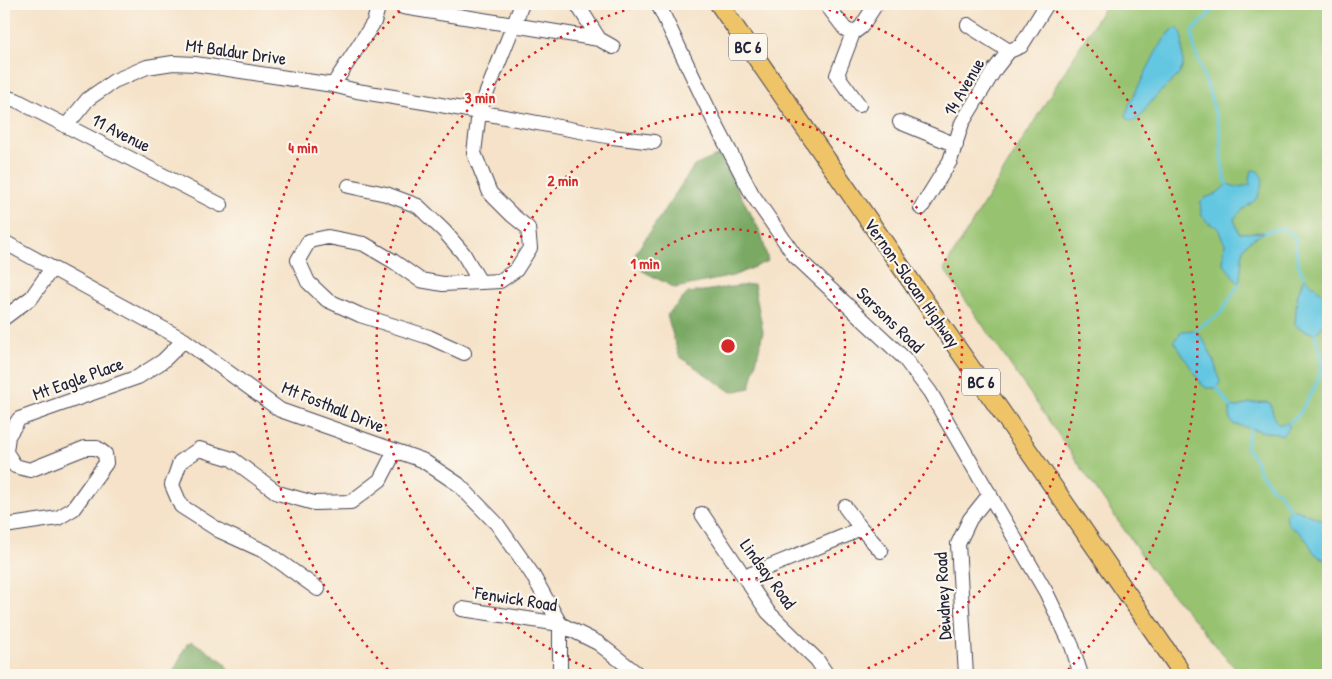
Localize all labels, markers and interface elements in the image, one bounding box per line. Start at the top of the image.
street label: Mt Baldur Drive [184,32,288,71]
road number: BC 6 [729,34,767,61]
street label: 14 Avenue [937,53,990,120]
text: 3 min [465,87,495,108]
street label: 11 Avenue [88,107,155,158]
text: 4 min [288,137,318,158]
text: 2 min [548,170,579,191]
street label: Vernon-Slocan Highway [858,213,967,353]
text: 1 min [630,253,660,274]
street label: Sarsons Road [851,281,930,358]
centre of rings [719,337,737,355]
street label: Mt Eagle Place [29,351,127,406]
road number: BC 6 [962,368,1000,396]
street label: Mt Fosthall Drive [278,375,388,438]
street label: Lindsay Road [734,534,802,614]
street label: Dewdney Road [928,552,957,640]
street label: Fenwick Road [472,580,559,617]

